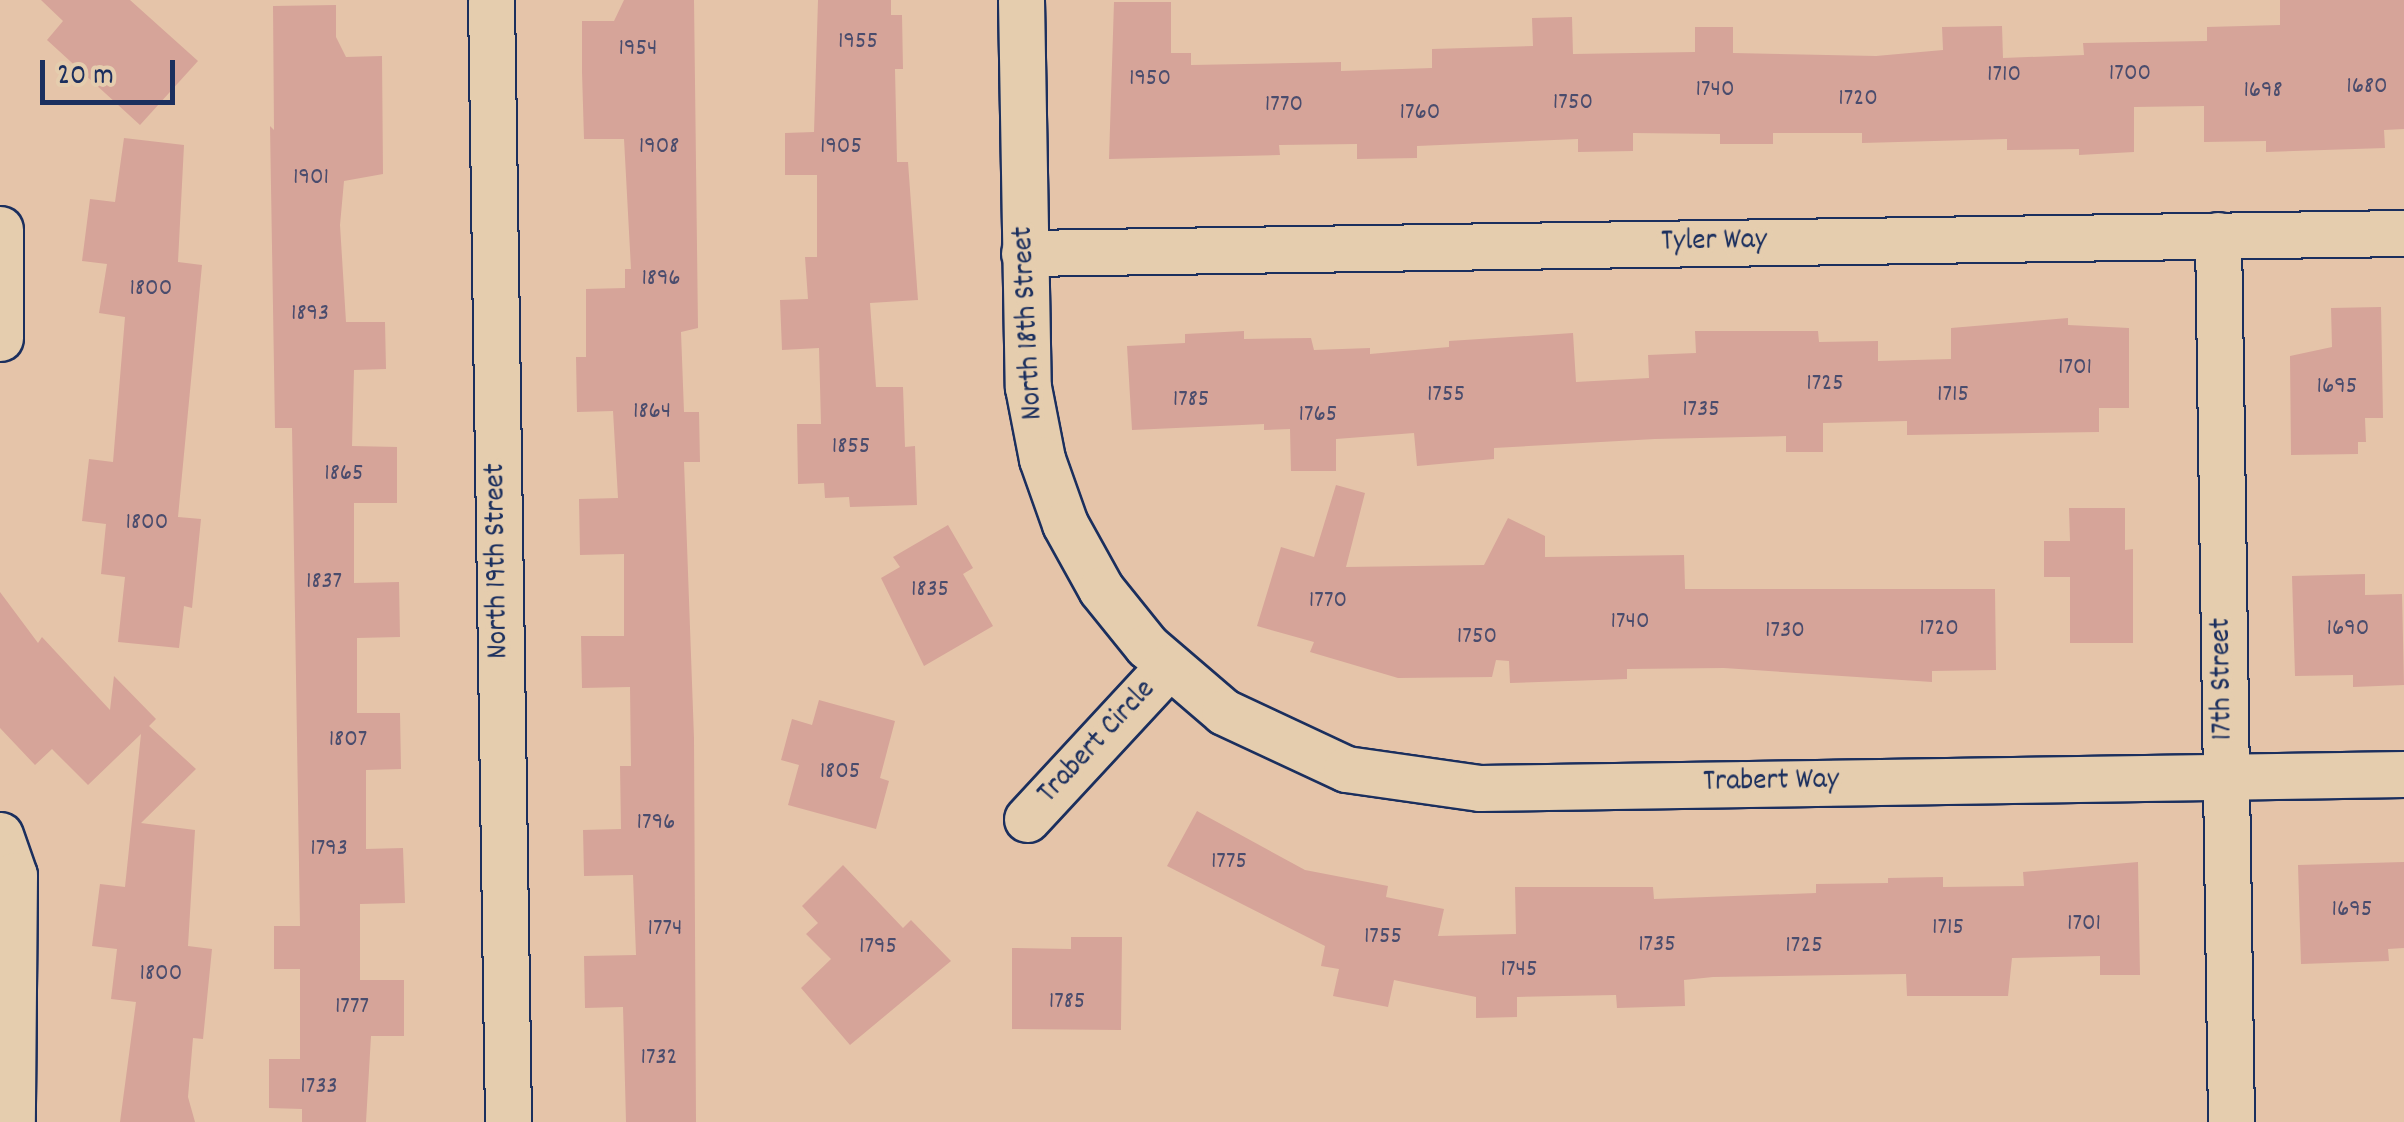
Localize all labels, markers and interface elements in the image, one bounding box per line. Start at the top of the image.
house number: 1955 [838,27,878,57]
house number: 1954 [619,34,657,64]
scale bar [45,40,180,102]
text: 20 m [57,56,114,99]
house number: 1700 [2109,59,2151,89]
house number: 1710 [1987,60,2021,90]
house number: 1950 [1129,64,1171,94]
house number: 1680 [2346,72,2388,102]
house number: 1740 [1695,75,1735,105]
house number: 1698 [2243,76,2283,106]
house number: 1720 [1838,84,1878,114]
house number: 1750 [1553,88,1593,118]
house number: 1770 [1265,90,1303,120]
house number: 1760 [1400,98,1440,128]
house number: 1908 [639,132,679,162]
house number: 1905 [820,132,862,162]
house number: 1901 [293,163,329,193]
street label: Tyler Way [1661,224,1767,262]
street label: North 18th Street [1007,225,1053,421]
house number: 1896 [641,264,681,294]
house number: 1800 [130,274,172,304]
house number: 1893 [291,299,329,329]
house number: 1701 [2058,353,2092,383]
house number: 1725 [1806,369,1844,399]
house number: 1695 [2317,372,2357,402]
house number: 1755 [1427,380,1465,410]
house number: 1715 [1937,380,1969,410]
house number: 1785 [1173,385,1209,415]
house number: 1735 [1682,395,1720,425]
house number: 1864 [633,397,671,427]
house number: 1765 [1299,400,1337,430]
house number: 1855 [832,432,870,462]
house number: 1865 [324,459,364,489]
street label: North 19th Street [479,463,519,659]
house number: 1800 [126,508,168,538]
house number: 1837 [306,567,342,597]
house number: 1835 [911,575,949,605]
house number: 1770 [1309,586,1347,616]
house number: 1740 [1610,607,1650,637]
house number: 1720 [1919,614,1959,644]
house number: 1690 [2327,614,2369,644]
house number: 1730 [1765,616,1805,646]
street label: 17th Street [2205,617,2243,741]
house number: 1750 [1457,622,1497,652]
street label: Trabert Circle [1032,674,1164,812]
house number: 1807 [329,725,367,755]
house number: 1805 [820,757,860,787]
street label: Trabert Way [1703,764,1839,802]
house number: 1796 [637,808,675,838]
house number: 1793 [310,834,348,864]
house number: 1775 [1211,847,1247,877]
house number: 1695 [2332,895,2372,925]
house number: 1701 [2067,909,2101,939]
house number: 1715 [1932,913,1964,943]
house number: 1774 [648,914,682,944]
house number: 1755 [1364,922,1402,952]
house number: 1735 [1638,930,1676,960]
house number: 1725 [1785,931,1823,961]
house number: 1795 [859,932,897,962]
house number: 1745 [1501,955,1537,985]
house number: 1800 [140,959,182,989]
house number: 1785 [1049,987,1085,1017]
house number: 1777 [335,992,369,1022]
house number: 1732 [640,1043,678,1073]
house number: 1733 [300,1072,338,1102]

